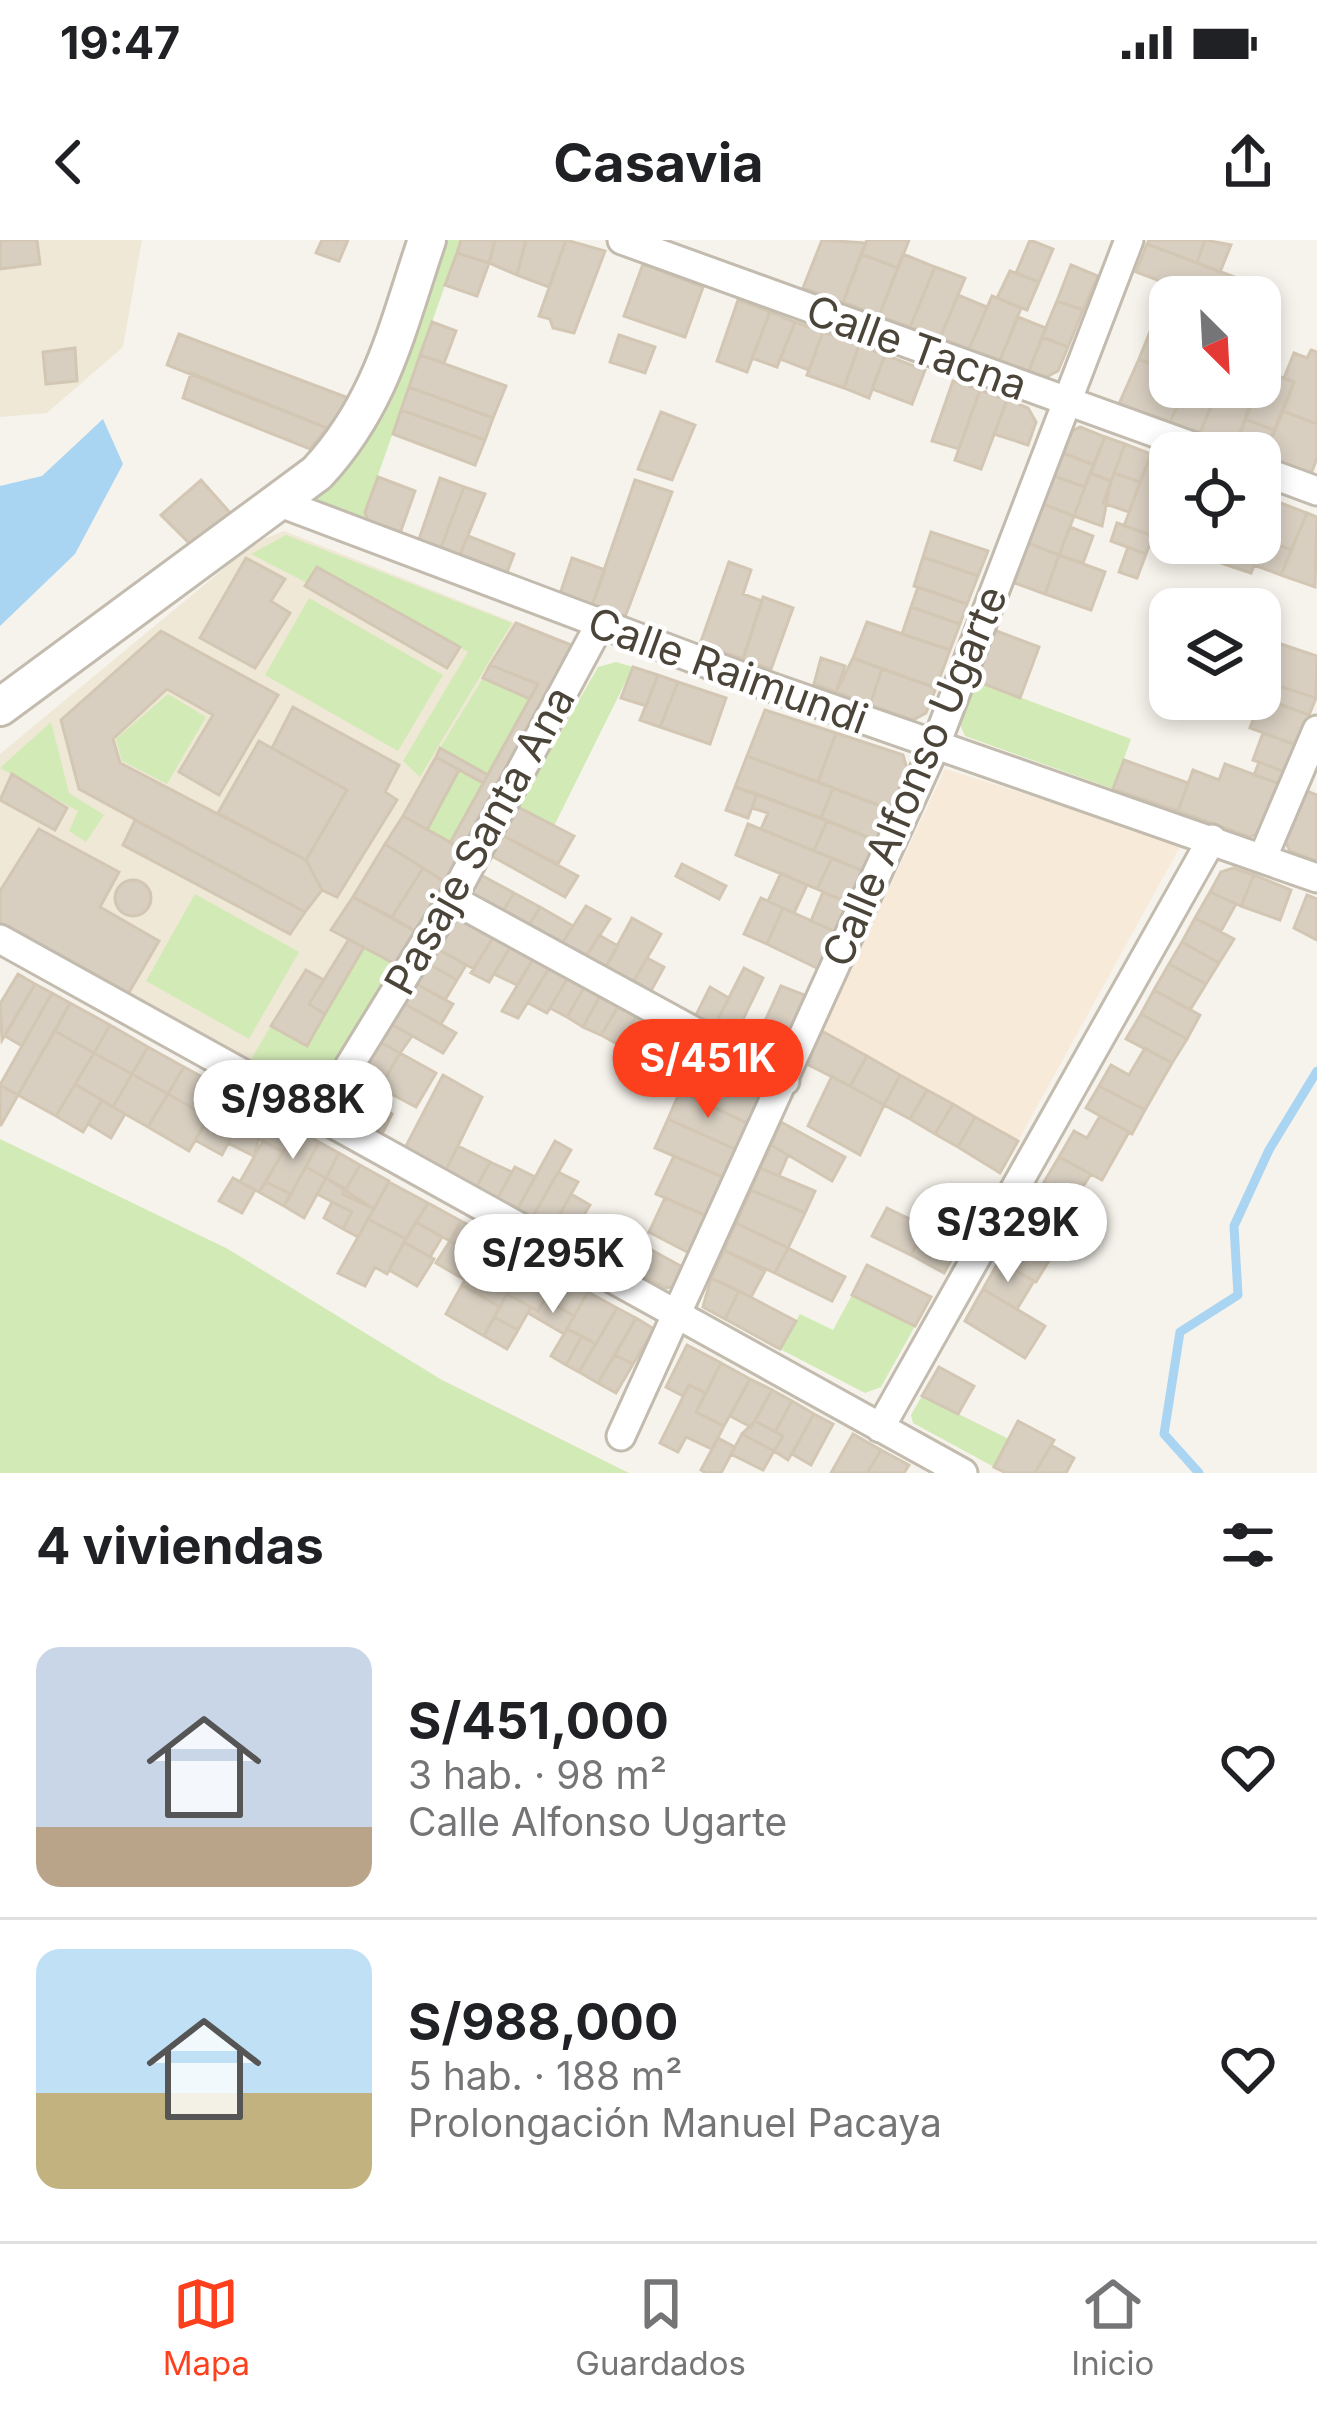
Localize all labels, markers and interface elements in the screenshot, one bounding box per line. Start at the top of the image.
text: 19:47 [60,15,180,70]
icon: back [36,129,102,195]
icon: share [1215,129,1281,195]
text: Casavia [553,130,764,195]
north arrow [1149,276,1281,408]
map controls [1149,276,1281,720]
street label: Calle Tacna [800,284,1034,410]
button: locate [1149,432,1281,564]
street label: Calle Alfonso Ugarte [811,578,1017,974]
button: layers [1149,588,1281,720]
street label: Calle Raimundi [581,596,875,744]
street label: Pasaje Santa Ana [373,677,585,1003]
pin: S/451K [610,1019,806,1121]
text: S/451K [640,1034,776,1081]
pin: S/988K [195,1060,391,1162]
text: S/988K [221,1075,365,1122]
pin: S/329K [910,1183,1106,1285]
text: S/329K [936,1198,1080,1245]
pin: S/295K [455,1214,651,1316]
text: S/295K [481,1229,625,1276]
icon: filters [1215,1512,1281,1578]
text: 4 viviendas [36,1515,324,1576]
text: S/451,000 [408,1690,669,1751]
icon: home [132,1695,276,1839]
icon: heart [1215,1734,1281,1800]
text: 3 hab. · 98 m² [408,1751,667,1798]
text: Calle Alfonso Ugarte [408,1798,787,1845]
text: S/988,000 [408,1991,678,2052]
icon: home [132,1997,276,2141]
icon: heart [1215,2036,1281,2102]
text: 5 hab. · 188 m² [408,2052,682,2099]
text: Prolongación Manuel Pacaya [408,2099,942,2146]
tab: Mapa [163,2271,250,2383]
tab: Guardados [575,2271,746,2383]
tab: Inicio [1071,2271,1154,2383]

